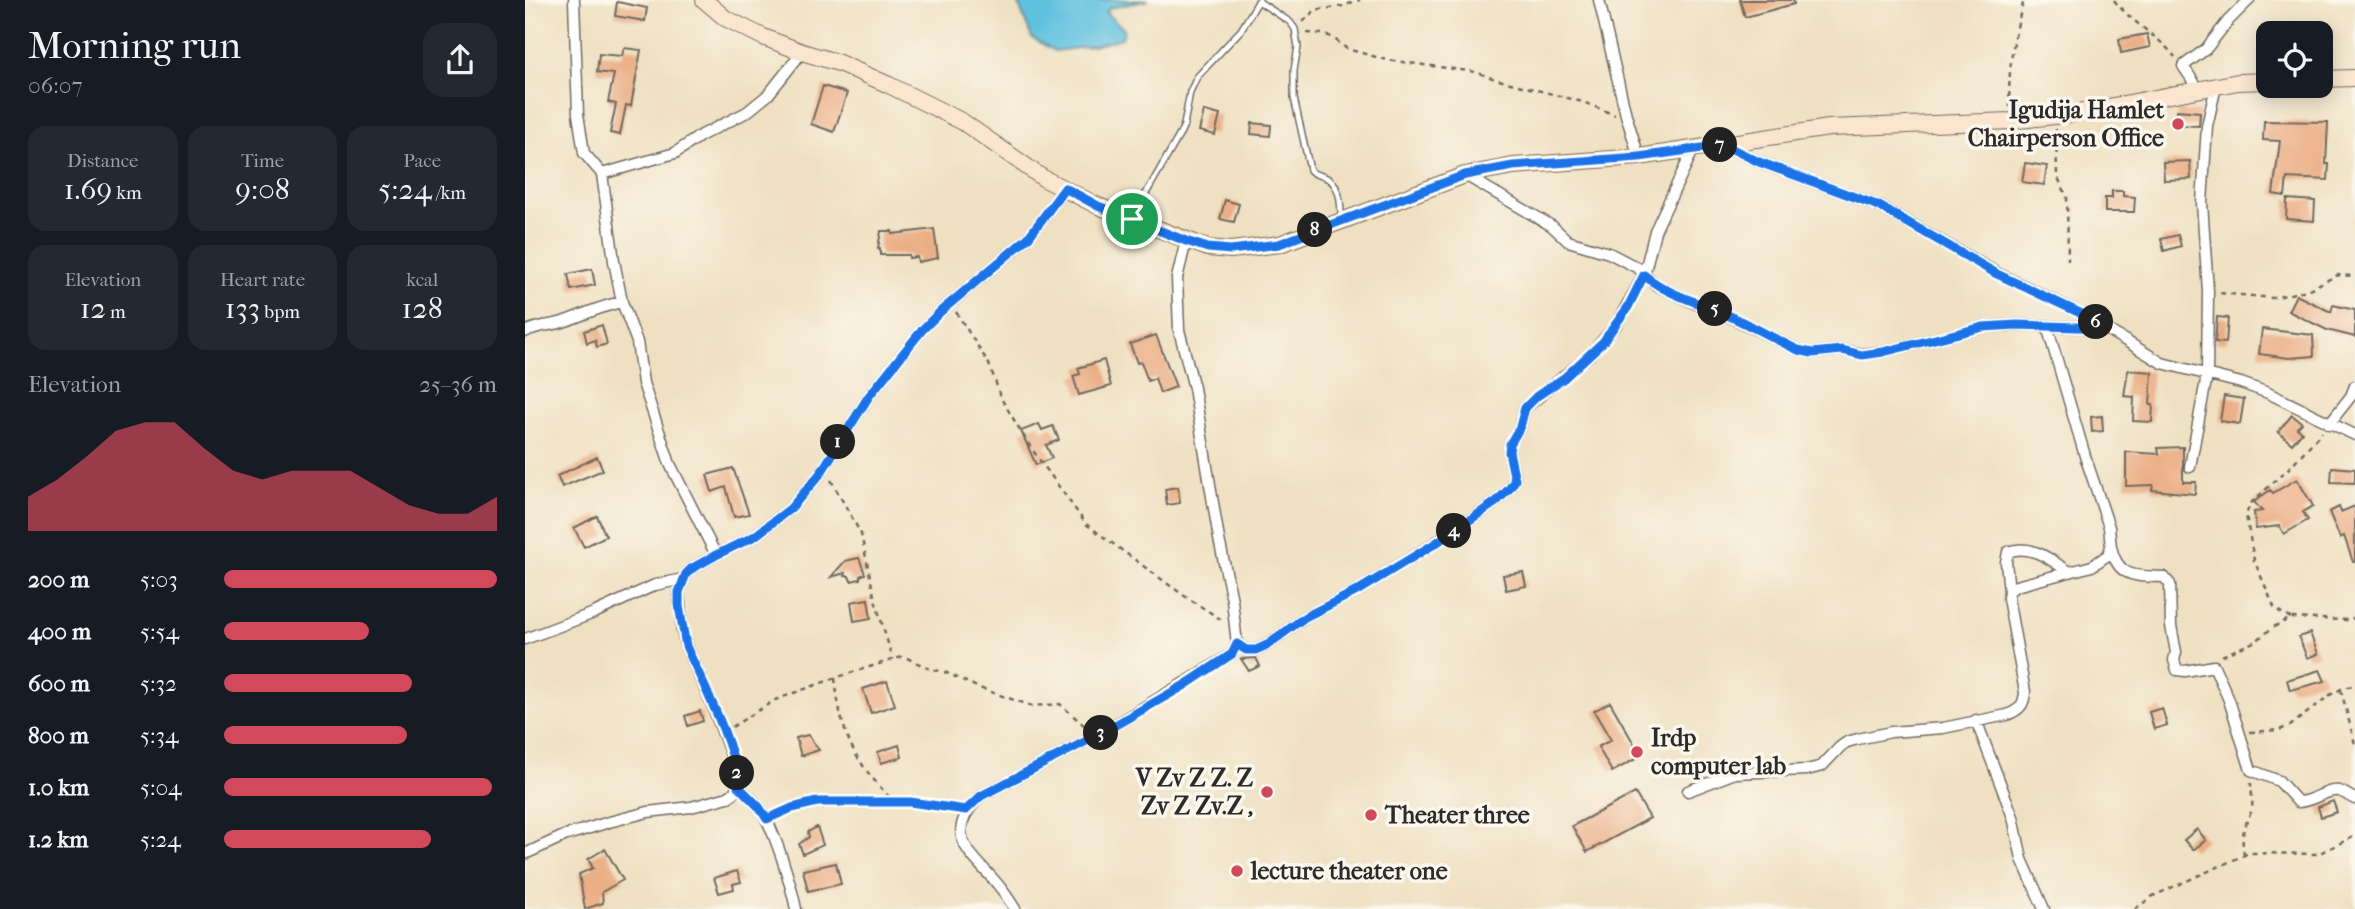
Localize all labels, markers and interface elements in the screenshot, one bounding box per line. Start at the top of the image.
map controls [2256,21,2333,98]
button: locate [2256,21,2333,98]
text: Morning run [28,23,241,68]
button: share [423,23,497,97]
text: 06:07 [28,72,83,99]
place label: Igudija Hamlet Chairperson Office [1968,96,2164,152]
marker: Igudija Hamlet Chairperson Office [2170,116,2186,132]
pin: 7 [1703,128,1737,162]
text: 7 [1715,133,1724,155]
text: Distance [67,150,139,172]
text: Time [241,150,284,172]
text: Pace [403,150,441,172]
text: 1.69 [64,172,112,207]
text: 9:08 [235,172,290,207]
text: 5:24 [378,172,432,207]
text: km [112,182,142,204]
text: /km [432,182,466,204]
pin [1102,189,1162,249]
icon: arrive [1113,200,1151,238]
pin: 8 [1297,212,1333,247]
text: 8 [1310,218,1319,240]
text: Elevation [64,269,141,291]
text: Heart rate [220,269,305,291]
text: kcal [406,269,438,291]
text: 12 [80,291,106,326]
text: 133 [225,291,260,326]
text: 128 [402,291,443,326]
pin: 5 [1697,292,1733,326]
text: 5 [1710,297,1719,319]
text: m [106,301,126,323]
text: bpm [260,301,300,323]
pin: 6 [2079,304,2113,340]
text: 6 [2090,310,2101,332]
text: Elevation [28,371,121,398]
text: 25–36 m [419,371,497,398]
pin: 1 [821,424,855,460]
text: 1 [834,430,841,452]
pin: 4 [1437,514,1471,548]
text: 4 [1448,519,1459,541]
text: 200 m [28,566,89,593]
text: 5:03 [140,566,178,593]
text: 400 m [28,618,91,645]
text: 5:54 [140,618,179,645]
text: 600 m [28,670,90,697]
text: 5:32 [140,670,177,697]
pin: 3 [1083,716,1119,750]
text: 3 [1097,721,1104,743]
text: 800 m [28,722,89,749]
text: 5:34 [140,722,179,749]
place label: Irdp computer lab [1651,724,1787,780]
marker: Irdp computer lab [1629,744,1645,760]
pin: 2 [719,756,755,790]
text: 2 [732,761,741,783]
place label: V Zv Z Z. Z Zv Z Zv.Z , [1135,764,1254,820]
text: 1.0 km [28,774,89,801]
text: 5:04 [140,774,182,801]
marker: V Zv Z Z. Z Zv Z Zv.Z , [1259,784,1275,800]
place label: Theater three [1384,801,1530,829]
marker: Theater three [1363,807,1379,823]
text: 1.2 km [28,826,88,853]
text: 5:24 [140,826,181,853]
place label: lecture theater one [1250,857,1448,885]
marker: lecture theater one [1229,863,1245,879]

